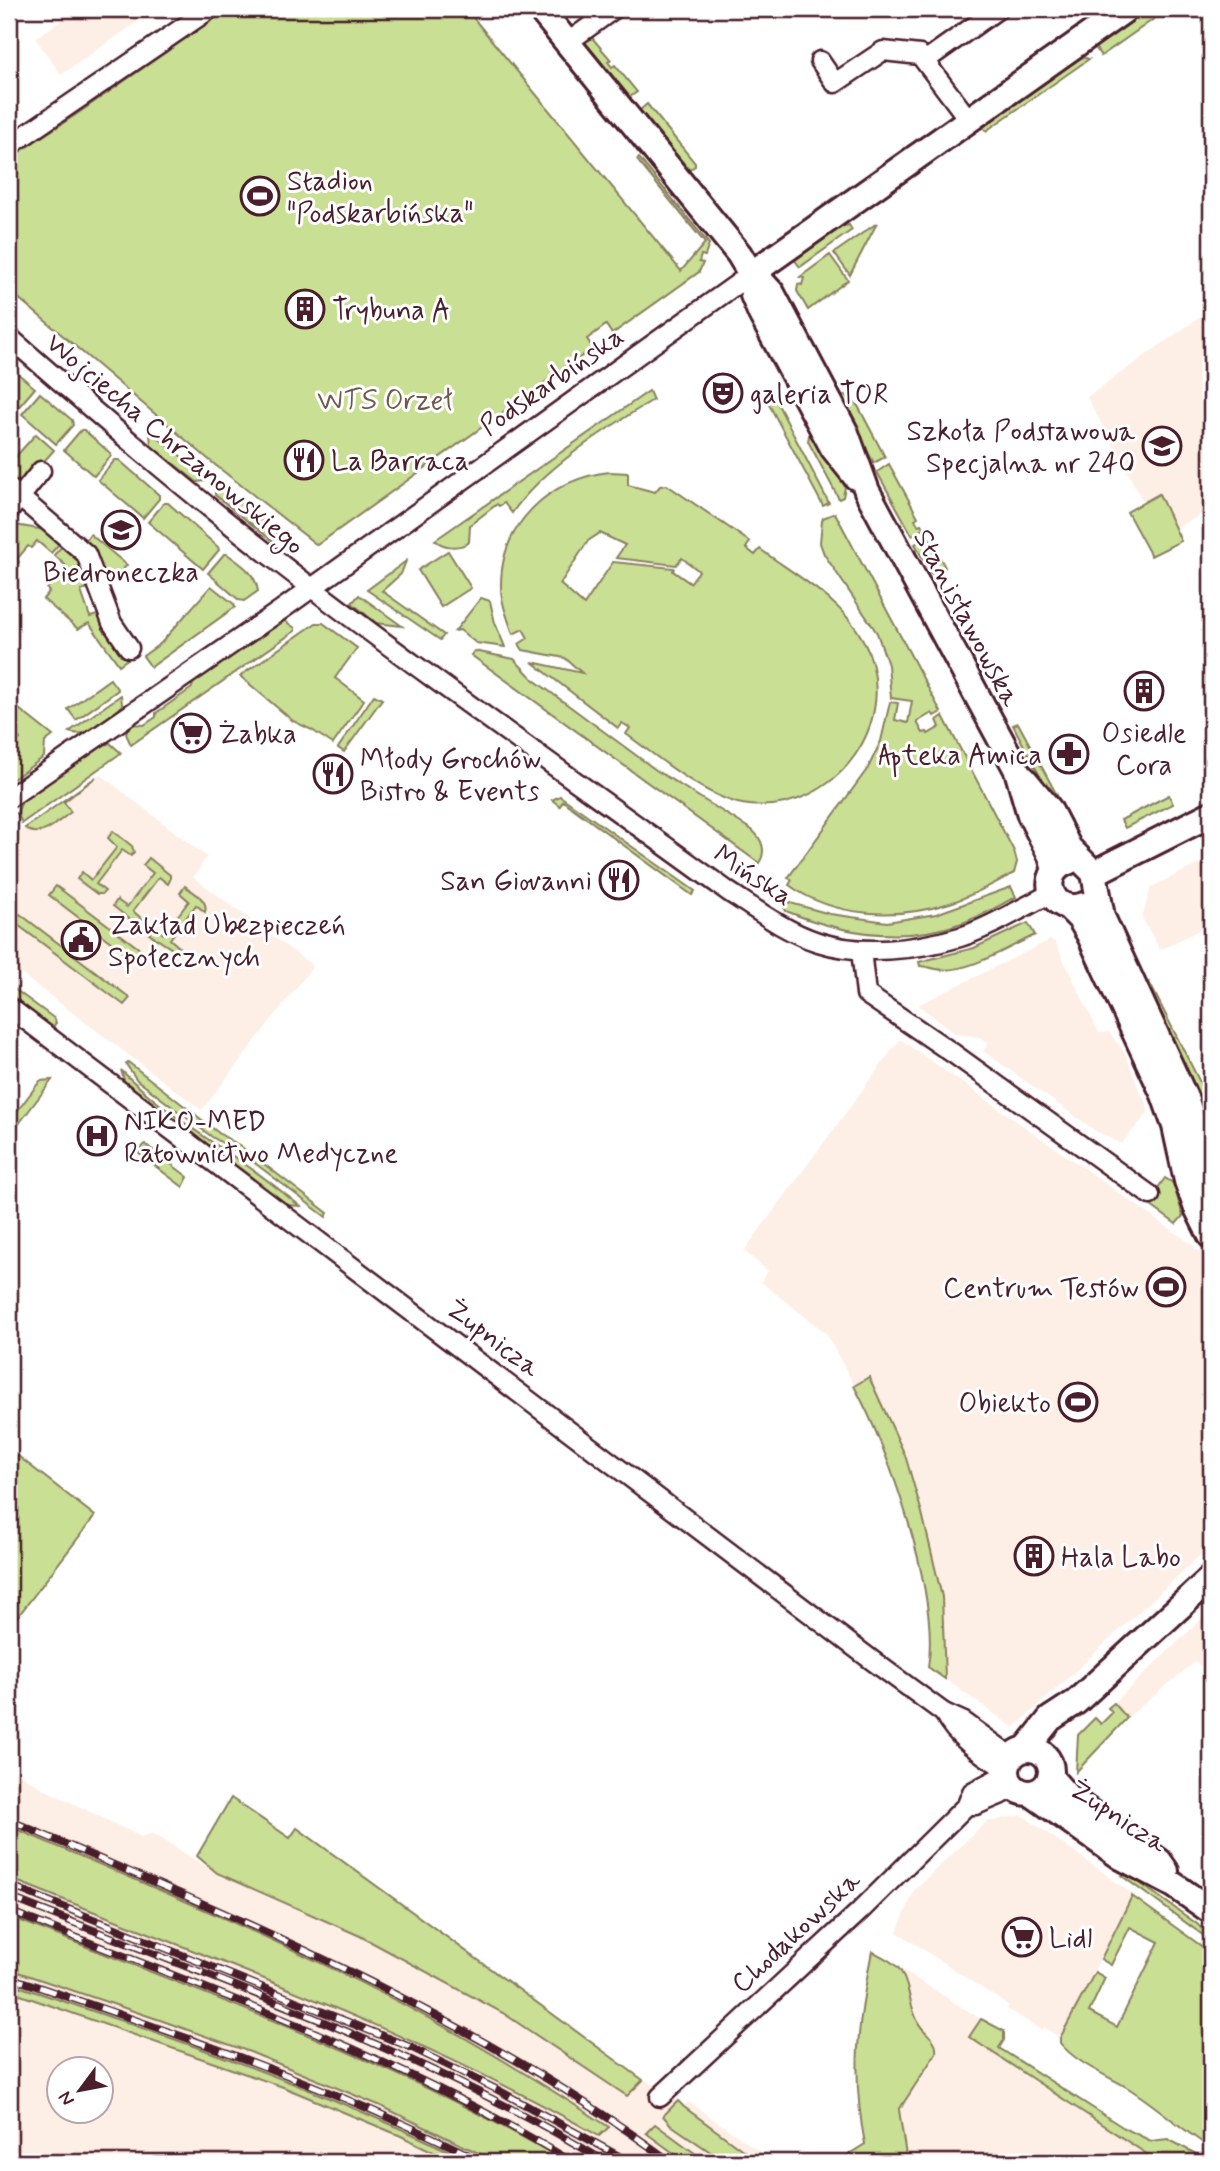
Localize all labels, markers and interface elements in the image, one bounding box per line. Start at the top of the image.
place label: Stadion "Podskarbińska" [287,164,474,233]
sports icon: Stadion "Podskarbińska" [239,175,281,217]
building icon: Trybuna A [284,288,326,330]
place label: Trybuna A [332,293,450,330]
street label: Podskarbińska [473,319,632,445]
street label: Wojciecha Chrzanowskiego [36,326,311,566]
theatre icon: galeria TOR [702,372,744,414]
place label: galeria TOR [750,377,888,414]
park label: WTS Orzeł [317,383,453,420]
place label: Szkoła Podstawowa Specjalna nr 240 [907,414,1135,483]
school or university icon: Szkoła Podstawowa Specjalna nr 240 [1141,425,1183,467]
restaurant icon: La Barraca [283,439,325,481]
place label: La Barraca [331,444,469,481]
school or university icon: Biedroneczka [100,509,142,551]
street label: Stanisławowska [904,523,1028,713]
place label: Biedroneczka [43,555,199,592]
building icon: Osiedle Cora [1123,670,1165,712]
supermarket icon: Żabka [170,712,212,754]
place label: Osiedle Cora [1101,716,1187,785]
place label: Żabka [218,717,297,754]
pharmacy icon: Apteka Amica [1048,733,1090,775]
place label: Apteka Amica [878,738,1042,778]
place label: Młody Grochów Bistro & Events [360,742,541,811]
restaurant icon: Młody Grochów Bistro & Events [312,753,354,795]
street label: Mińska [706,837,799,915]
restaurant icon: San Giovanni [598,859,640,901]
place label: San Giovanni [440,864,592,901]
place label: Zakład Ubezpieczeń Społecznych [108,908,346,977]
public building icon: Zakład Ubezpieczeń Społecznych [60,919,102,961]
place label: NIKO-MED Ratownictwo Medyczne [124,1104,398,1173]
hospital icon: NIKO-MED Ratownictwo Medyczne [76,1115,118,1157]
sports icon: Centrum Testów [1145,1266,1187,1308]
place label: Centrum Testów [943,1271,1139,1308]
street label: Żupnicza [438,1291,547,1387]
sports icon: Obiekto [1057,1381,1099,1423]
place label: Obiekto [958,1386,1051,1423]
building icon: Hala Labo [1013,1535,1055,1577]
place label: Hala Labo [1061,1540,1181,1577]
street label: Żupnicza [1062,1772,1174,1862]
street label: Chodakowska [724,1863,870,2002]
supermarket icon: Lidl [1001,1916,1043,1958]
place label: Lidl [1049,1921,1092,1958]
north arrow [46,2056,116,2126]
text: N [53,2086,81,2110]

